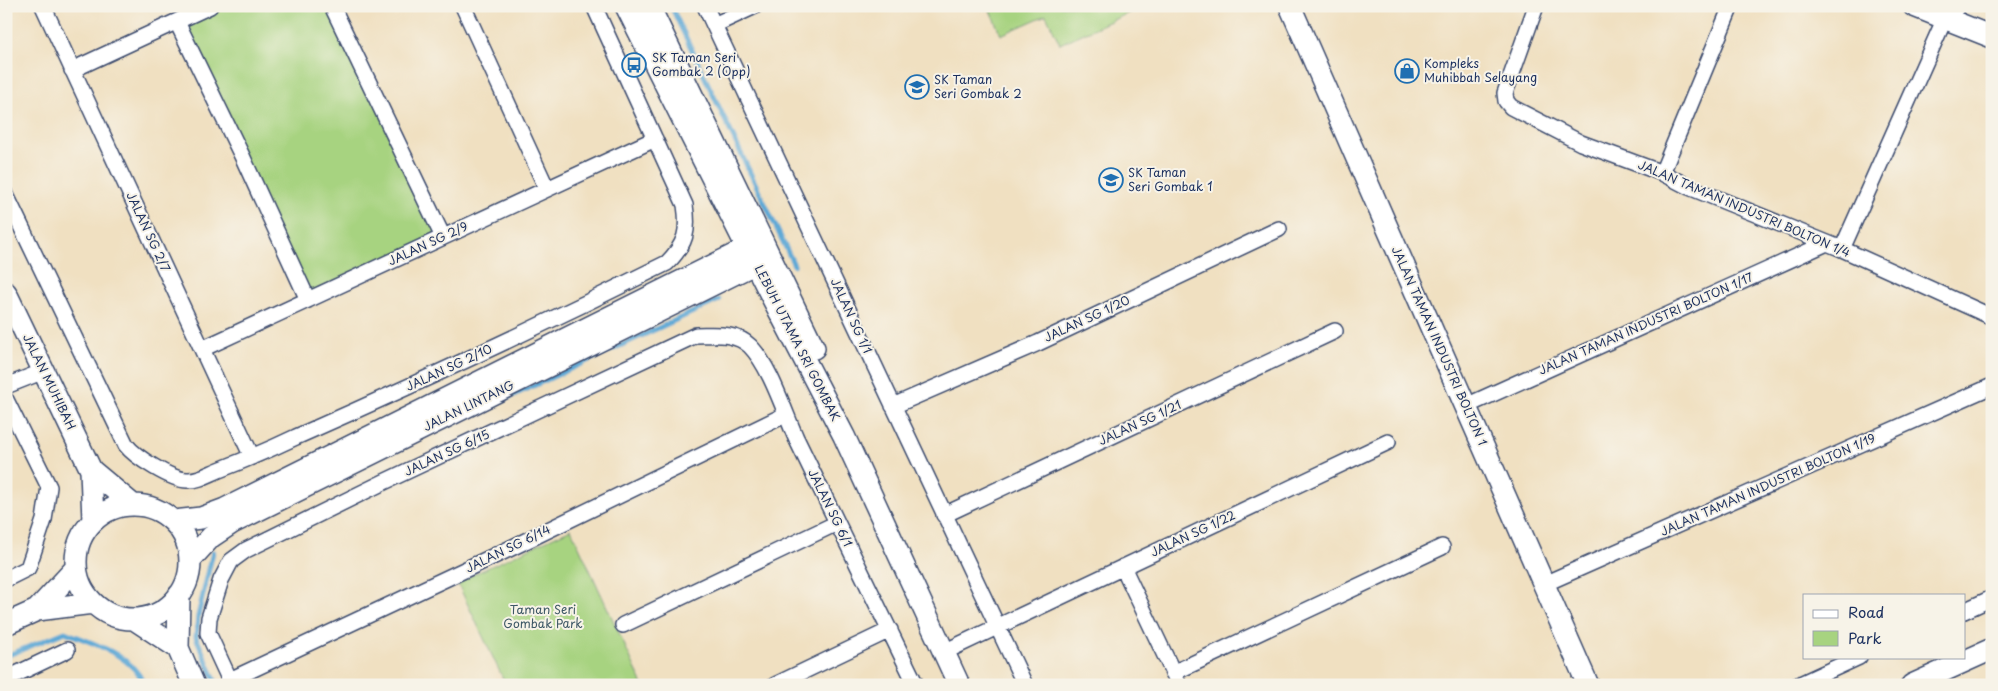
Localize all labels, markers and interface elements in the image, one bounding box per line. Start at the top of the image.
place label: SK Taman Seri Gombak 2 (Opp) [652,48,751,80]
bus stop icon: SK Taman Seri Gombak 2 (Opp) [621,52,647,78]
place label: Kompleks Muhibbah Selayang [1424,54,1537,86]
shop icon: Kompleks Muhibbah Selayang [1394,58,1420,84]
place label: SK Taman Seri Gombak 2 [934,70,1022,102]
school or university icon: SK Taman Seri Gombak 2 [904,74,930,100]
street label: JALAN TAMAN INDUSTRI BOLTON 1/4 [1635,155,1853,261]
place label: SK Taman Seri Gombak 1 [1128,163,1213,195]
school or university icon: SK Taman Seri Gombak 1 [1098,167,1124,193]
street label: JALAN SG 2/7 [122,189,175,275]
street label: JALAN SG 2/9 [385,217,470,269]
street label: JALAN TAMAN INDUSTRI BOLTON 1 [1388,243,1492,448]
street label: LEBUH UTAMA SRI GOMBAK [751,261,845,424]
street label: JALAN TAMAN INDUSTRI BOLTON 1/17 [1535,267,1756,379]
street label: JALAN SG 1/1 [827,275,877,356]
street label: JALAN SG 1/20 [1041,290,1133,346]
street label: JALAN MUHIBAH [19,330,81,433]
street label: JALAN SG 2/10 [402,339,495,395]
street label: JALAN LINTANG [420,375,517,435]
street label: JALAN SG 1/21 [1095,395,1184,449]
street label: JALAN SG 6/15 [401,424,492,480]
street label: JALAN TAMAN INDUSTRI BOLTON 1/19 [1657,428,1878,540]
street label: JALAN SG 6/1 [804,466,858,550]
street label: JALAN SG 1/22 [1147,505,1238,561]
street label: JALAN SG 6/14 [462,520,553,576]
legend [1803,594,1966,658]
park label: Taman Seri Gombak Park [503,600,583,632]
text: Road [1848,600,1884,623]
text: Park [1848,626,1882,649]

